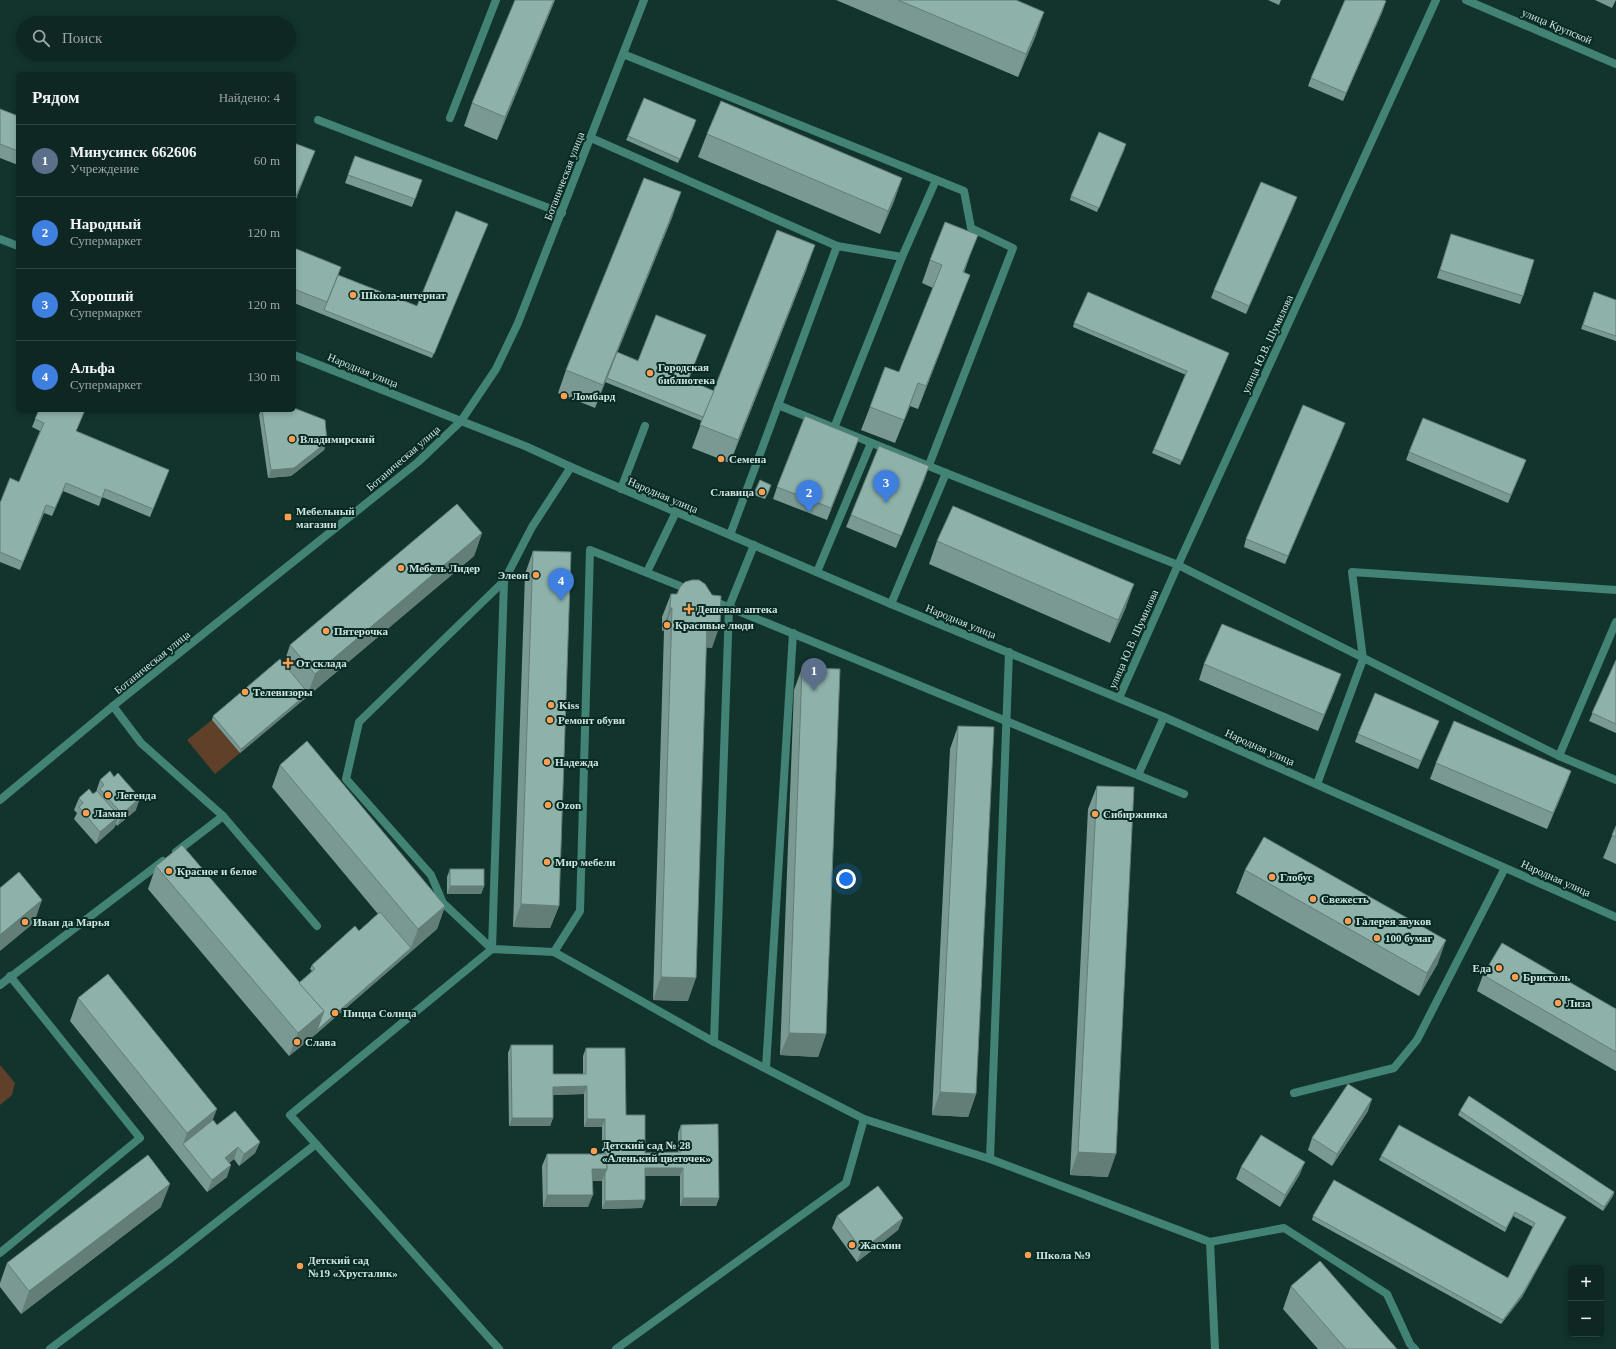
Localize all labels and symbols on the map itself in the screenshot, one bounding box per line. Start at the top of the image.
street label: улица Крупской [1520,6,1594,46]
street label: Ботаническая улица [542,130,586,222]
place label: Школа-интернат [361,289,447,301]
marker: Школа-интернат [348,290,358,300]
street label: улица Ю.В. Шумилова [1239,293,1295,395]
street label: Народная улица [326,350,400,390]
place label: Городская библиотека [658,361,715,386]
marker: Городская библиотека [645,368,655,378]
place label: Ломбард [572,390,616,402]
marker: Ломбард [559,391,569,401]
street label: Ботаническая улица [364,423,442,493]
place label: Владимирский [300,433,375,445]
marker: Владимирский [287,434,297,444]
place label: Семена [729,453,767,465]
marker: Семена [716,454,726,464]
pin: 3 [873,470,899,503]
street label: Народная улица [626,475,700,515]
pin: 2 [796,480,822,513]
place label: Славица [710,486,754,498]
marker: Славица [757,487,767,497]
place label: Мебельный магазин [296,505,355,530]
marker: Мебельный магазин [283,512,293,522]
place label: Мебель Лидер [409,562,480,574]
marker: Мебель Лидер [396,563,406,573]
pin: 4 [548,568,574,601]
place label: Элеон [498,569,529,581]
marker: Элеон [531,570,541,580]
street label: улица Ю.В. Шумилова [1106,588,1160,690]
street label: Народная улица [924,601,998,641]
place label: Дешевая аптека [697,603,778,615]
marker: Дешевая аптека [684,604,694,614]
place label: Красивые люди [675,619,754,631]
marker: Красивые люди [662,620,672,630]
place label: Пятерочка [334,625,389,637]
marker: Пятерочка [321,626,331,636]
street label: Ботаническая улица [112,628,192,696]
place label: От склада [296,657,347,669]
marker: От склада [283,658,293,668]
pin: 1 [801,658,827,691]
place label: Телевизоры [253,686,313,698]
marker: Телевизоры [240,687,250,697]
place label: Kiss [559,699,580,711]
marker: Kiss [546,700,556,710]
place label: Ремонт обуви [558,714,626,726]
marker: Ремонт обуви [545,715,555,725]
street label: Народная улица [1223,726,1297,768]
place label: Надежда [555,756,599,768]
marker: Надежда [542,757,552,767]
place label: Легенда [116,789,157,801]
marker: Легенда [103,790,113,800]
place label: Ozon [556,799,581,811]
marker: Ozon [543,800,553,810]
place label: Ламан [94,807,128,819]
marker: Ламан [81,808,91,818]
place label: Сибиржинка [1103,808,1168,820]
marker: Сибиржинка [1090,809,1100,819]
place label: Мир мебели [555,856,616,868]
marker: Мир мебели [542,857,552,867]
street label: Народная улица [1519,857,1593,899]
place label: Красное и белое [177,865,257,877]
marker: Красное и белое [164,866,174,876]
your location [836,869,856,889]
place label: Глобус [1280,871,1313,883]
marker: Глобус [1267,872,1277,882]
place label: Свежесть [1321,893,1369,905]
marker: Свежесть [1308,894,1318,904]
place label: Галерея звуков [1356,915,1431,927]
place label: Иван да Марья [33,916,110,928]
marker: Галерея звуков [1343,916,1353,926]
marker: Иван да Марья [20,917,30,927]
place label: 100 бумаг [1385,932,1433,944]
marker: 100 бумаг [1372,933,1382,943]
place label: Еда [1473,962,1491,974]
marker: Еда [1494,963,1504,973]
place label: Бристоль [1523,971,1570,983]
marker: Бристоль [1510,972,1520,982]
place label: Лиза [1566,997,1591,1009]
marker: Лиза [1553,998,1563,1008]
place label: Пицца Солнца [343,1007,417,1019]
marker: Пицца Солнца [330,1008,340,1018]
place label: Слава [305,1036,337,1048]
marker: Слава [292,1037,302,1047]
place label: Детский сад № 28 «Аленький цветочек» [602,1139,711,1164]
marker: Детский сад № 28 «Аленький цветочек» [589,1146,599,1156]
place label: Жасмин [860,1239,902,1251]
marker: Жасмин [847,1240,857,1250]
place label: Школа №9 [1036,1249,1091,1261]
marker: Школа №9 [1023,1250,1033,1260]
place label: Детский сад №19 «Хрусталик» [308,1254,398,1279]
marker: Детский сад №19 «Хрусталик» [295,1261,305,1271]

